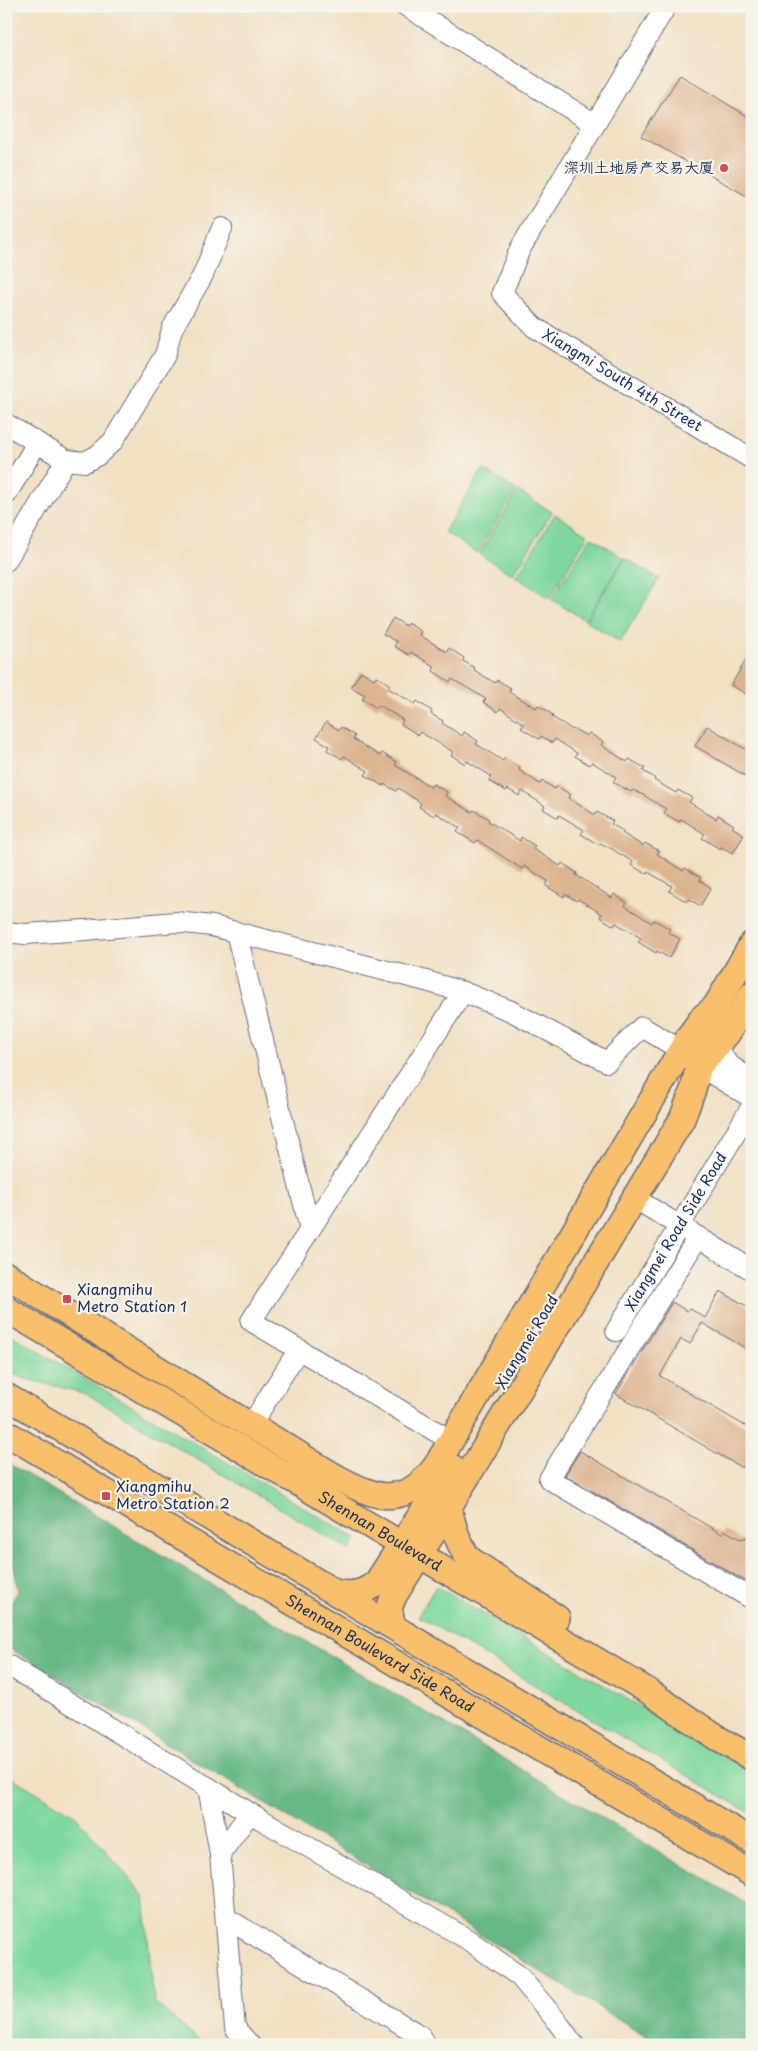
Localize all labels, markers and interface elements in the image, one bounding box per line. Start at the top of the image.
place label: 深圳土地房产交易大厦 [564,155,714,178]
marker: 深圳土地房产交易大厦 [718,162,730,174]
street label: Xiangmi South 4th Street [539,322,708,437]
street label: Xiangmei Road Side Road [618,1147,732,1315]
place label: Xiangmihu Metro Station 1 [77,1277,187,1317]
street label: Xiangmei Road [488,1290,563,1393]
marker: Xiangmihu Metro Station 1 [61,1293,73,1305]
place label: Xiangmihu Metro Station 2 [116,1474,230,1514]
street label: Shennan Boulevard [314,1484,447,1576]
marker: Xiangmihu Metro Station 2 [100,1490,112,1502]
street label: Shennan Boulevard Side Road [281,1588,479,1718]

